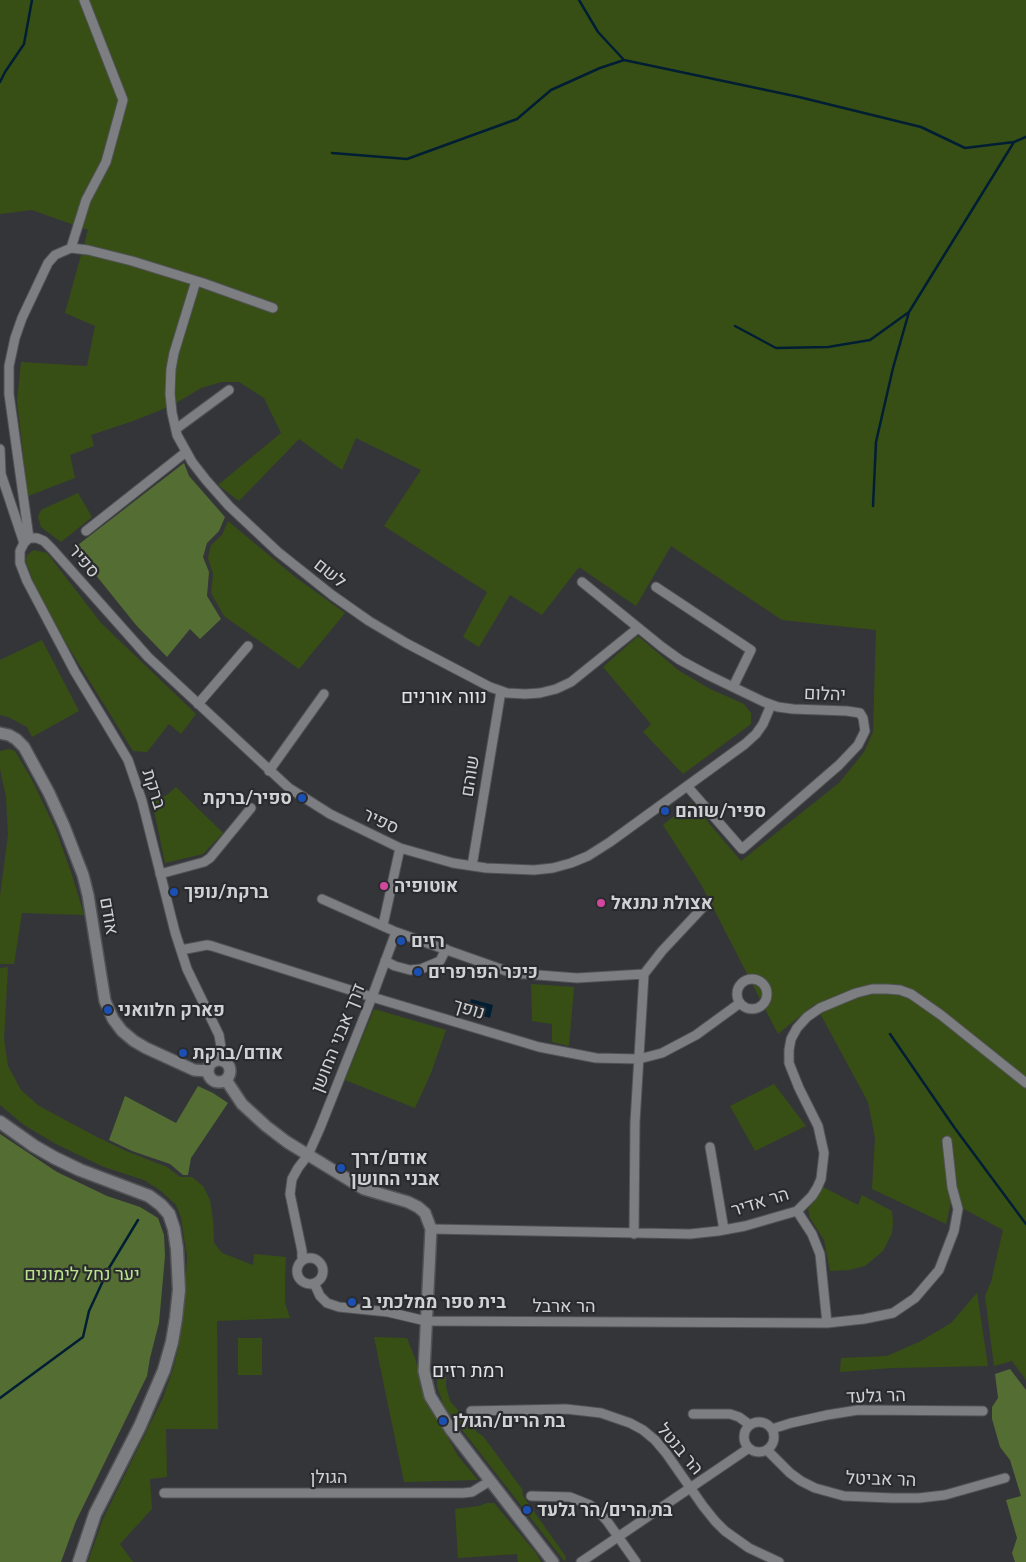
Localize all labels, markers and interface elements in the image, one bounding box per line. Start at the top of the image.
street label: ספיר [64,540,104,582]
street label: לשם [310,554,350,592]
street label: יהלום [804,682,846,706]
district label: נווה אורנים [401,686,487,708]
street label: שוהם [456,754,484,798]
street label: ברקת [137,766,171,812]
place label: ספיר/ברקת [203,787,292,809]
marker: ספיר/ברקת [296,792,308,804]
place label: ספיר/שוהם [675,800,766,822]
street label: ספיר [360,803,402,839]
marker: ספיר/שוהם [659,805,671,817]
place label: אוטופיה [394,875,458,897]
marker: אוטופיה [378,880,390,892]
place label: ברקת/נופך [184,881,269,903]
marker: ברקת/נופך [168,886,180,898]
place label: אצולת נתנאל [611,892,713,914]
street label: אודם [95,896,123,936]
marker: אצולת נתנאל [595,897,607,909]
place label: רזים [411,930,445,952]
marker: רזים [395,935,407,947]
place label: כיכר הפרפרים [428,961,538,983]
marker: כיכר הפרפרים [412,966,424,978]
street label: דרך אבני החושן [306,980,370,1096]
street label: נופך [451,994,487,1024]
place label: פארק חלוואני [118,999,225,1021]
marker: פארק חלוואני [102,1004,114,1016]
place label: אודם/ברקת [193,1042,283,1064]
marker: אודם/ברקת [177,1047,189,1059]
place label: אודם/דרך אבני החושן [351,1147,440,1190]
marker: אודם/דרך אבני החושן [335,1162,347,1174]
street label: הר אדיר [729,1183,791,1221]
park label: יער נחל לימונים [24,1263,140,1285]
place label: בית ספר ממלכתי ב [362,1291,506,1313]
street label: הר ארבל [532,1295,596,1317]
marker: בית ספר ממלכתי ב [346,1296,358,1308]
district label: רמת רזים [432,1360,504,1382]
street label: הר גלעד [846,1384,906,1408]
place label: בת הרים/הגולן [453,1410,565,1432]
marker: בת הרים/הגולן [437,1415,449,1427]
street label: הר בנטל [652,1419,708,1479]
street label: הגולן [310,1466,348,1488]
street label: הר אביטל [845,1467,917,1491]
place label: בת הרים/הר גלעד [537,1499,673,1521]
marker: בת הרים/הר גלעד [521,1504,533,1516]

